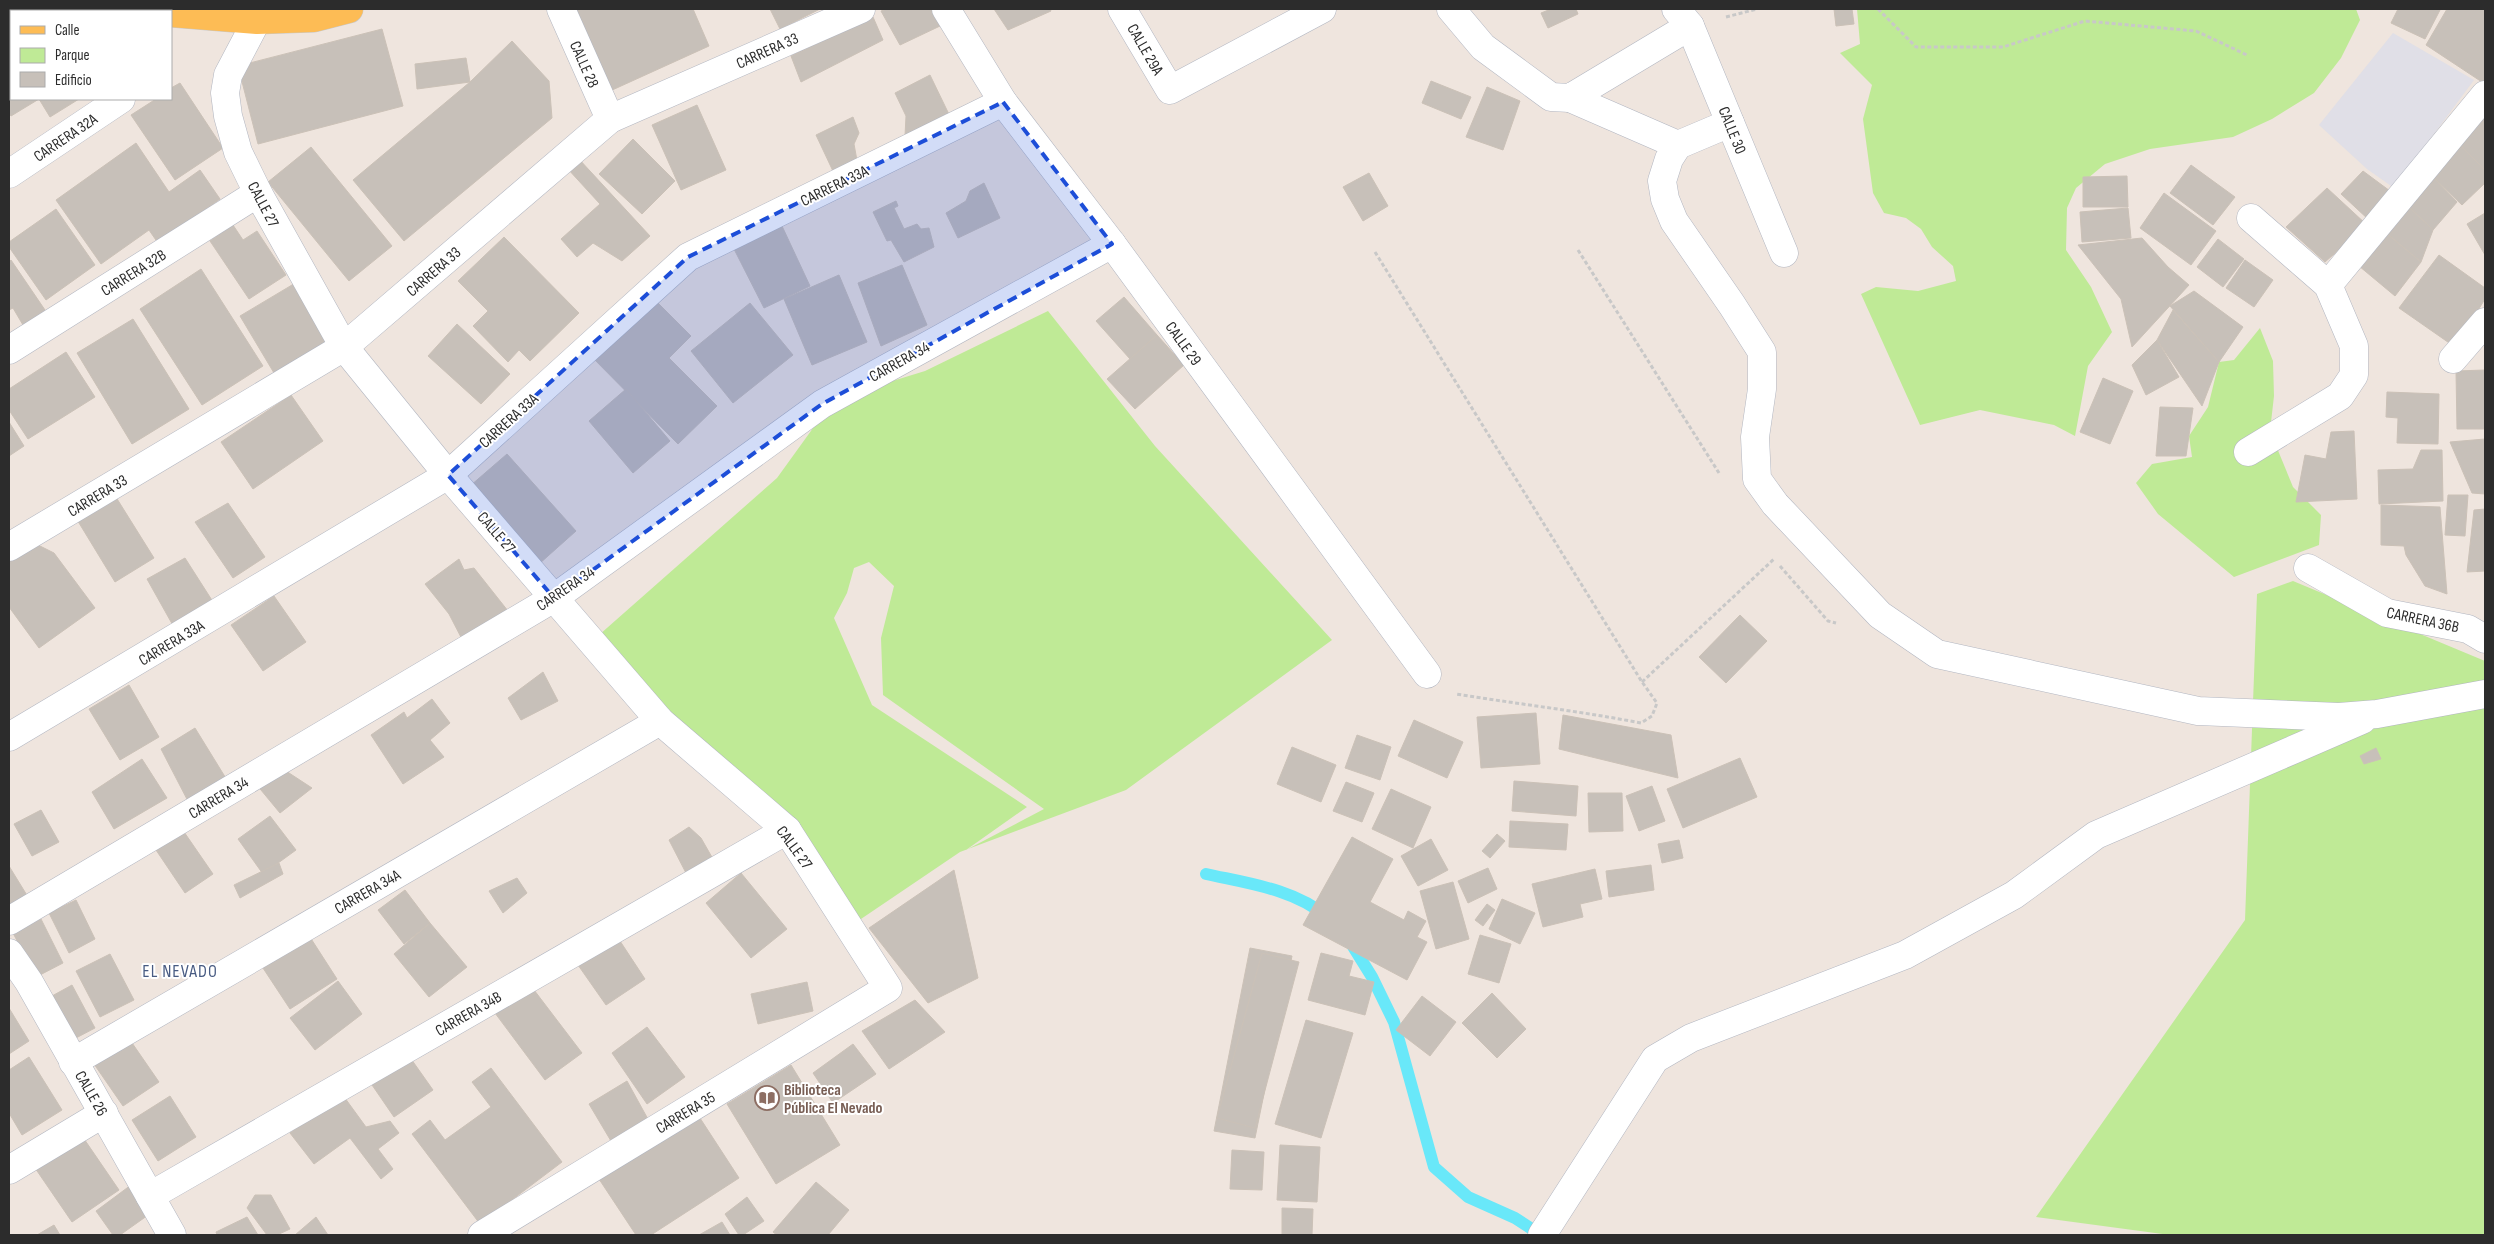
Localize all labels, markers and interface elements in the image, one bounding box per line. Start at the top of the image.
legend [10,10,172,100]
text: Calle [55,21,79,40]
street label: CALLE 29A [1122,21,1167,79]
street label: CARRERA 33 [734,29,802,73]
street label: CALLE 28 [565,38,602,91]
text: Parque [55,46,90,65]
text: Edificio [55,71,92,90]
street label: CALLE 30 [1714,104,1750,157]
street label: CARRERA 32A [30,110,101,166]
street label: CARRERA 33A [798,162,872,211]
street label: CALLE 27 [243,179,283,231]
street label: CARRERA 33 [403,243,465,301]
street label: CARRERA 32B [98,246,170,301]
street label: CALLE 29 [1161,318,1205,369]
street label: CARRERA 34 [866,338,933,387]
street label: CARRERA 33A [476,390,543,453]
street label: CARRERA 33 [65,471,131,521]
street label: CALLE 27 [473,508,519,558]
street label: CARRERA 34 [533,563,599,616]
street label: CARRERA 36B [2385,604,2461,637]
street label: CARRERA 33A [136,616,208,670]
street label: CARRERA 34 [186,773,252,823]
street label: CALLE 27 [772,823,816,874]
street label: CARRERA 34A [331,866,404,919]
district label: EL NEVADO [142,961,218,982]
street label: CARRERA 34B [432,988,505,1041]
street label: CALLE 26 [70,1068,111,1120]
place label: Biblioteca Pública El Nevado [784,1081,882,1118]
library icon: Biblioteca Pública El Nevado [754,1085,780,1111]
street label: CARRERA 35 [653,1088,719,1138]

